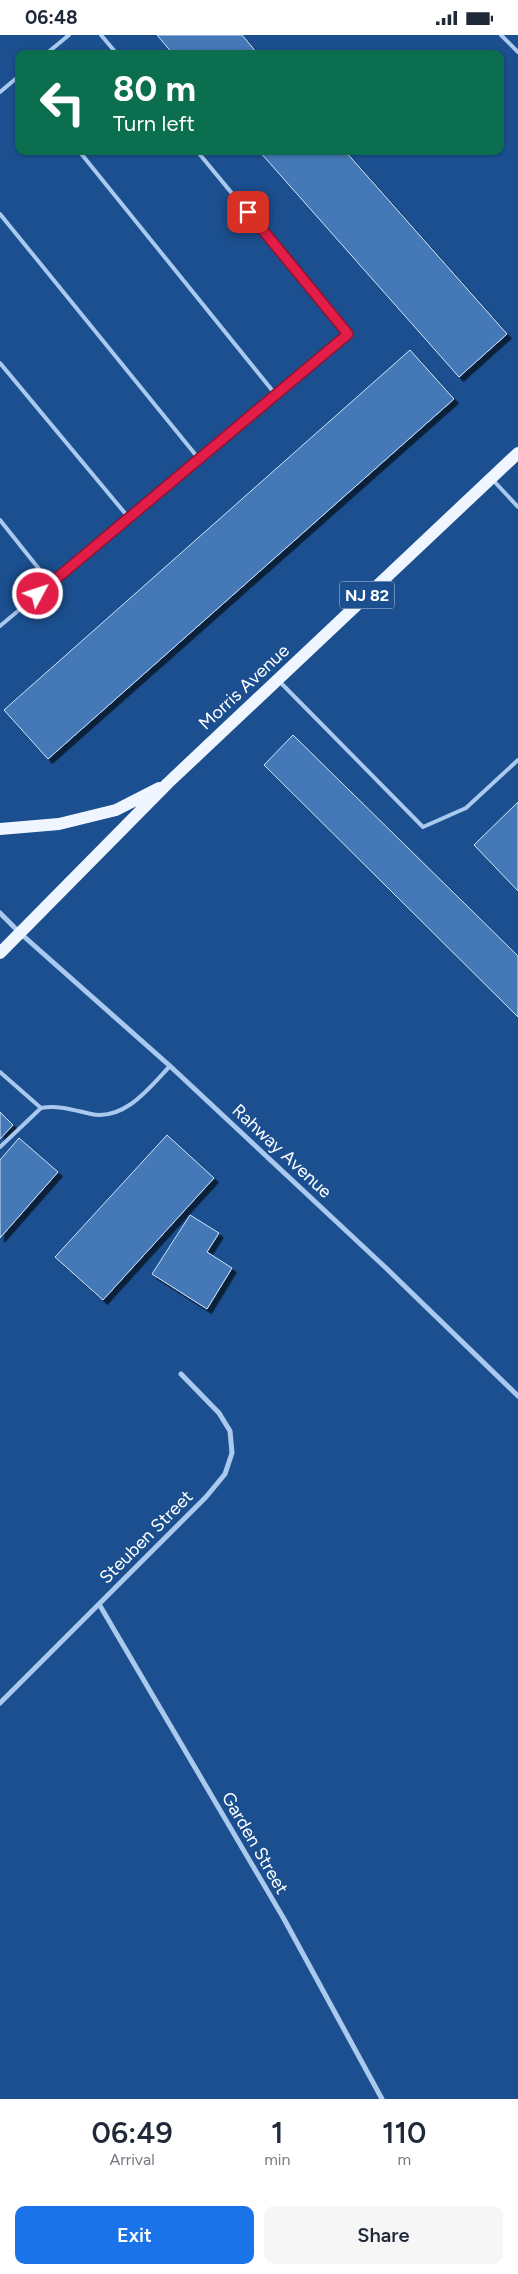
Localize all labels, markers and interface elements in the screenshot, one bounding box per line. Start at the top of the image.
text: 06:48 [25,6,78,29]
text: 80 m [113,68,196,110]
icon: left [30,70,95,135]
text: Turn left [113,110,195,137]
pin [227,191,269,233]
icon: arrive [234,198,262,226]
position arrow [11,567,63,619]
road number: NJ 82 [340,581,394,609]
street label: Morris Avenue [194,639,294,735]
street label: Rahway Avenue [228,1099,336,1203]
street label: Steuben Street [95,1486,197,1588]
street label: Garden Street [217,1788,293,1898]
text: 06:49 [92,2114,173,2151]
text: 1 [271,2114,284,2151]
text: 110 [382,2114,426,2151]
text: Arrival [109,2150,155,2169]
text: min [264,2150,290,2169]
text: m [397,2150,411,2169]
button: Exit [15,2206,254,2264]
button: Share [264,2206,503,2264]

